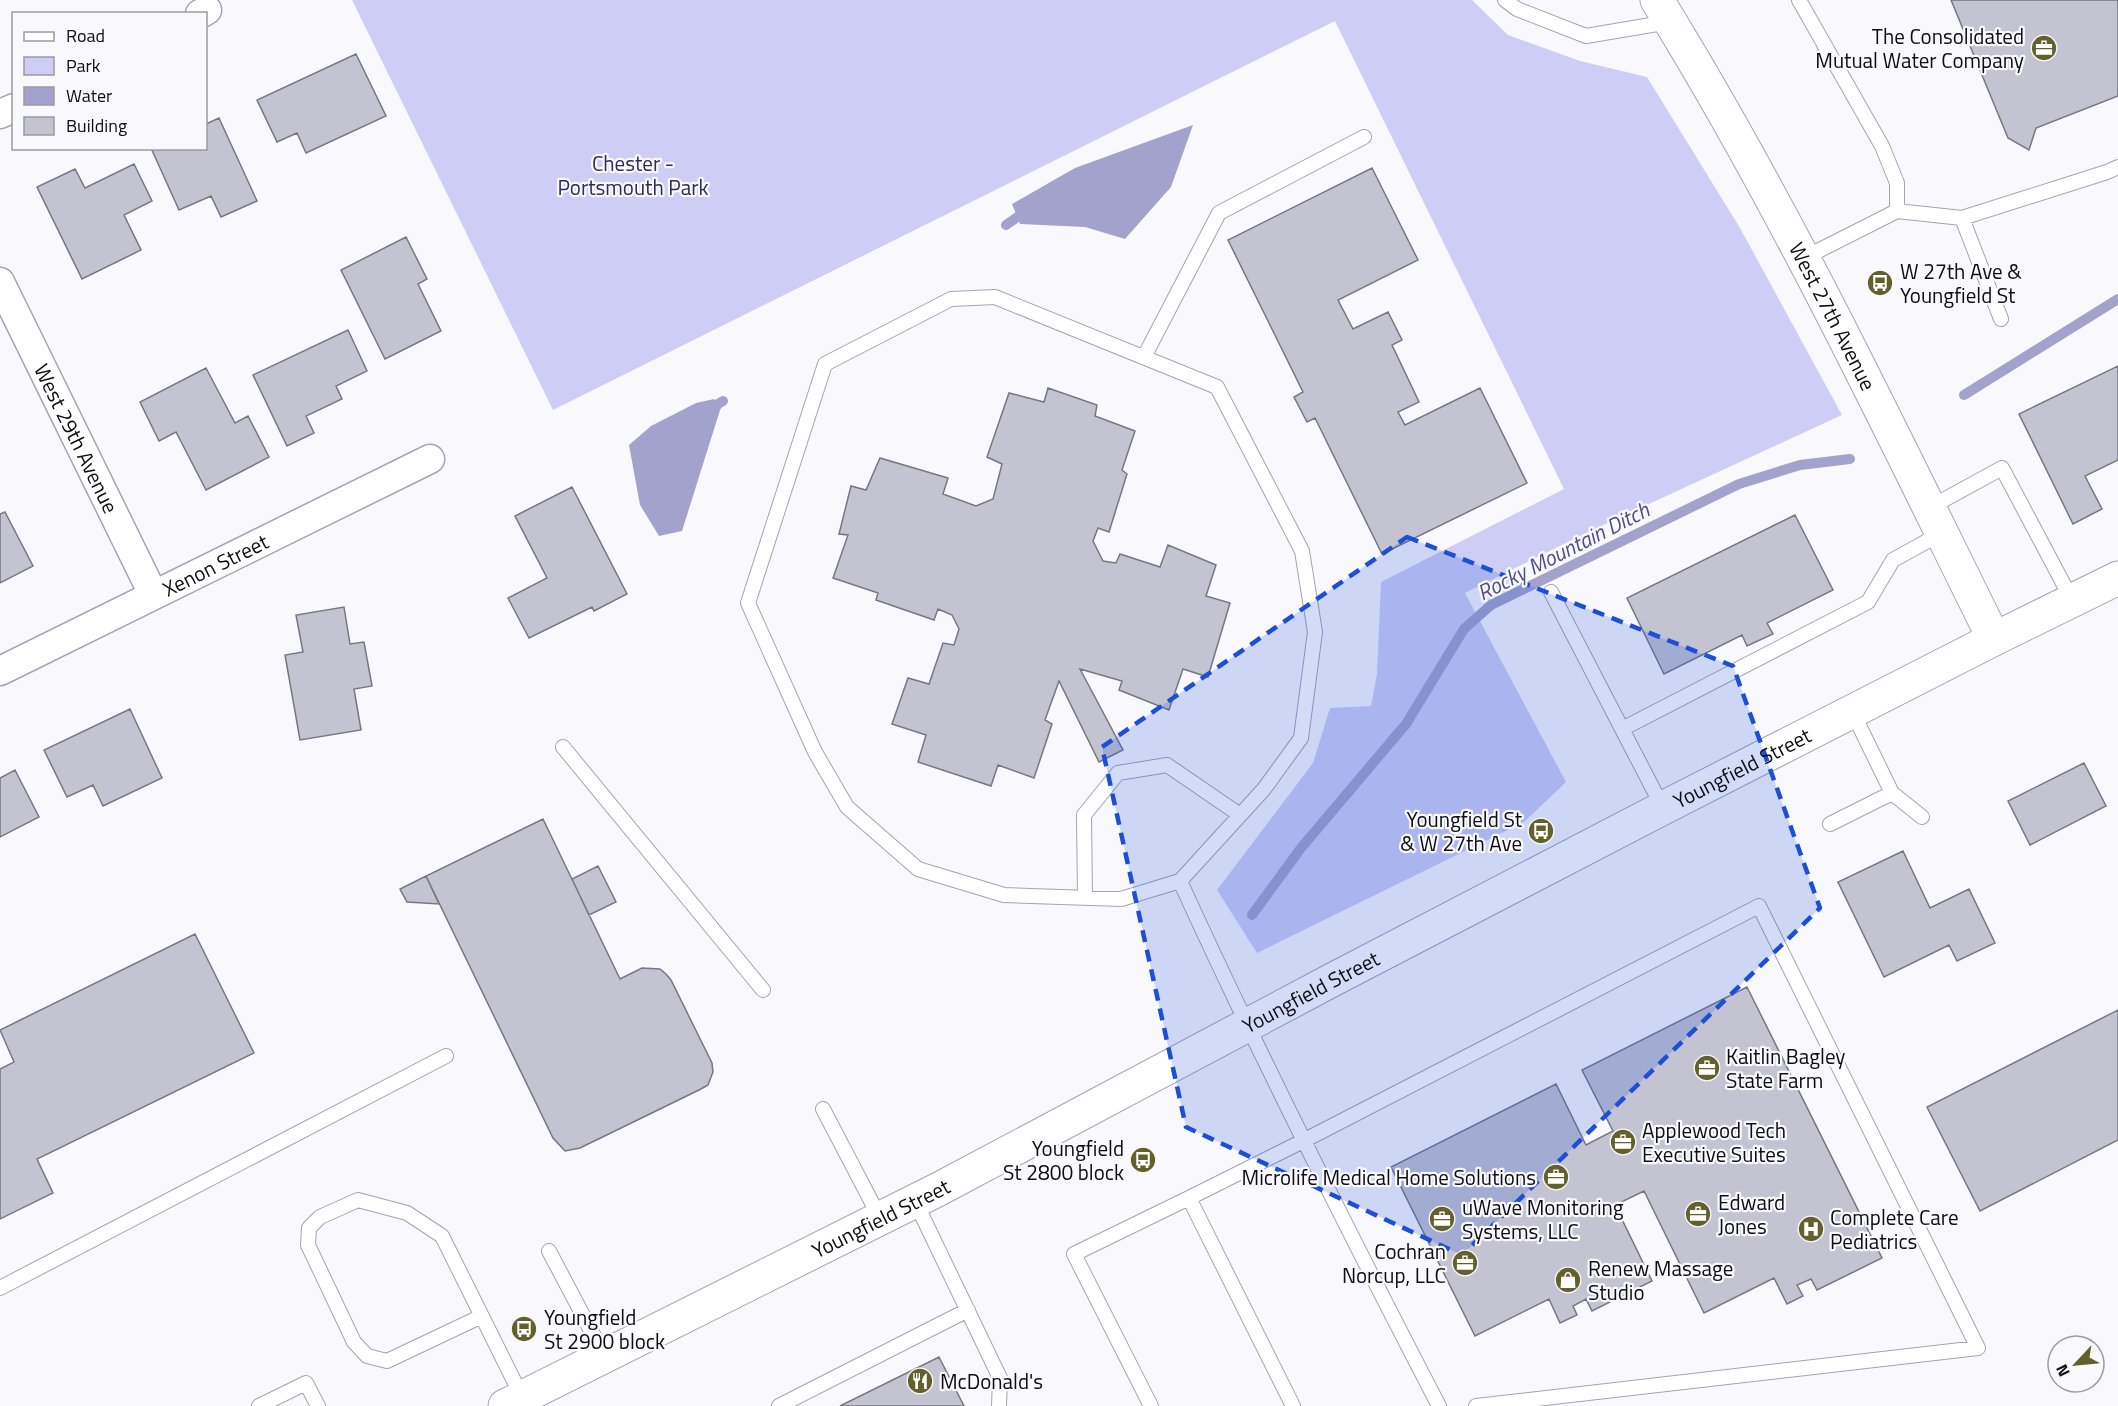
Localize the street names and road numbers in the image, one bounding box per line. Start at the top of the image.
street label: West 27th Avenue [1782,236,1885,396]
street label: West 29th Avenue [26,358,127,518]
street label: Xenon Street [157,525,274,605]
street label: Youngfield Street [1667,719,1817,816]
street label: Youngfield Street [1236,942,1385,1041]
street label: Youngfield Street [806,1170,956,1266]

